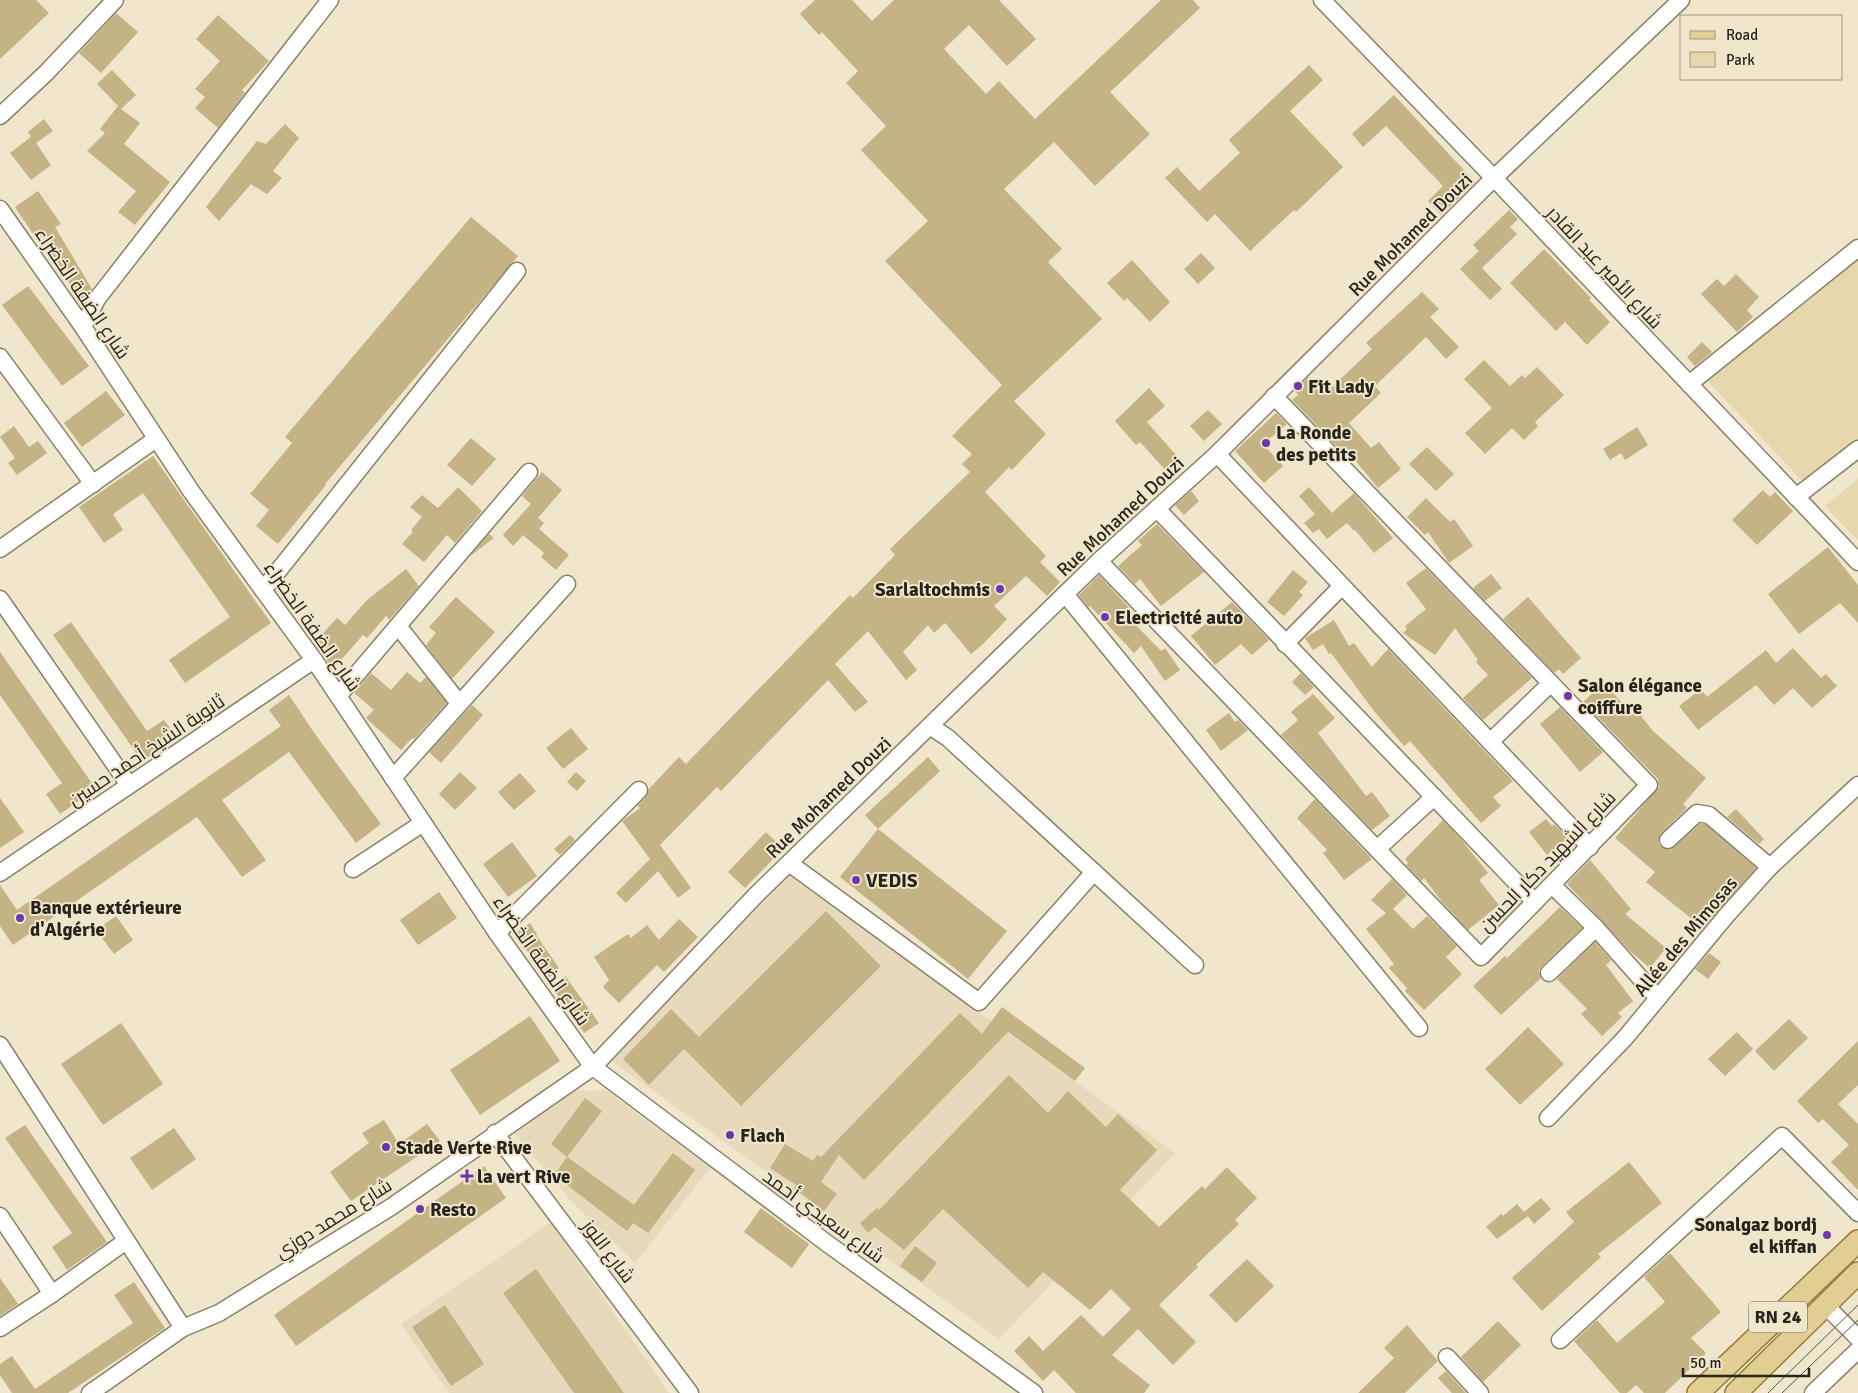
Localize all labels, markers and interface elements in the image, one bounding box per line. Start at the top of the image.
legend [1680,15,1843,80]
text: Road [1726,26,1758,44]
text: Park [1726,51,1755,69]
street label: Rue Mohamed Douzi [1344,168,1478,302]
street label: شارع الأمير عبد القادر [1540,200,1667,335]
street label: شارع الضفة الخضراء [29,223,135,364]
place label: Fit Lady [1308,375,1375,399]
marker: Fit Lady [1292,380,1304,392]
place label: La Ronde des petits [1276,421,1356,467]
marker: La Ronde des petits [1260,437,1272,449]
street label: Rue Mohamed Douzi [1052,452,1189,582]
street label: شارع الضفة الخضراء [258,557,366,697]
place label: Sarlaltochmis [875,578,990,602]
marker: Sarlaltochmis [994,583,1006,595]
place label: Electricité auto [1115,606,1243,630]
marker: Electricité auto [1099,611,1111,623]
place label: Salon élégance coiffure [1578,674,1702,720]
street label: ثانوية الشيخ أحمد حسين [64,689,230,813]
marker: Salon élégance coiffure [1562,690,1574,702]
street label: Rue Mohamed Douzi [761,732,897,864]
street label: شارع الشهيد دكار الحسن [1474,786,1622,938]
place label: VEDIS [866,869,918,893]
street label: Allée des Mimosas [1629,872,1743,1002]
marker: VEDIS [850,874,862,886]
street label: شارع الضفة الخضراء [487,891,595,1031]
place label: Banque extérieure d'Algérie [30,896,182,942]
marker: Banque extérieure d'Algérie [14,912,26,924]
place label: Flach [740,1124,785,1148]
marker: Flach [724,1129,736,1141]
place label: Stade Verte Rive [396,1136,532,1160]
marker: Stade Verte Rive [380,1141,392,1153]
place label: la vert Rive [477,1165,570,1189]
street label: شارع سعيدي أحمد [757,1165,889,1271]
marker: la vert Rive [461,1170,473,1182]
street label: شارع محمد دوزي [271,1173,398,1266]
place label: Resto [430,1198,476,1222]
marker: Resto [414,1203,426,1215]
place label: Sonalgaz bordj el kiffan [1694,1213,1817,1259]
street label: شارع اللوز [575,1214,640,1289]
marker: Sonalgaz bordj el kiffan [1821,1229,1833,1241]
road number: RN 24 [1749,1301,1807,1332]
scale bar [1683,1346,1809,1378]
text: 50 m [1690,1354,1721,1372]

